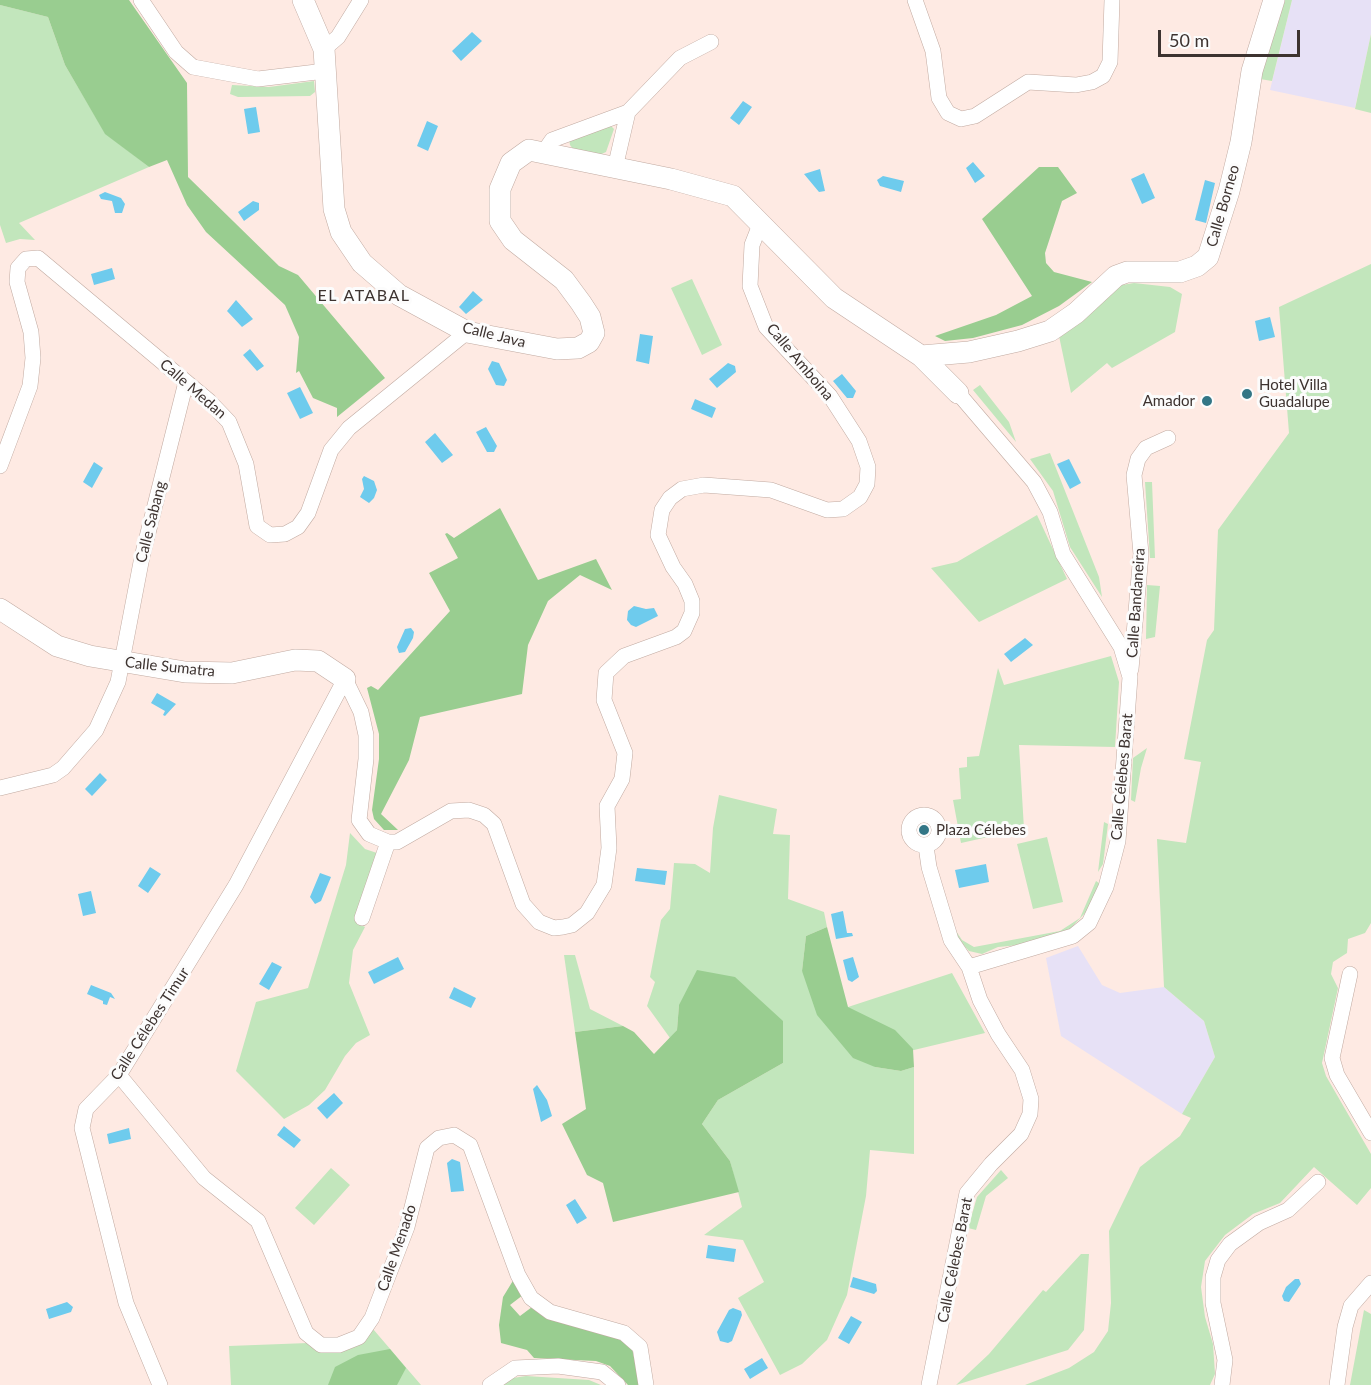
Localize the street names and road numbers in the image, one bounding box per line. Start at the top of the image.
street label: Calle Borneo [1203,163,1243,249]
street label: Calle Java [460,318,528,352]
street label: Calle Amboina [763,320,837,404]
street label: Calle Medan [156,355,230,423]
street label: Calle Sabang [132,479,170,565]
street label: Calle Bandaneira [1123,547,1149,659]
street label: Calle Sumatra [124,653,216,681]
street label: Calle Célebes Barat [1107,713,1137,841]
street label: Calle Célebes Timur [107,964,193,1084]
street label: Calle Célebes Barat [934,1196,976,1324]
street label: Calle Menado [374,1202,420,1294]

